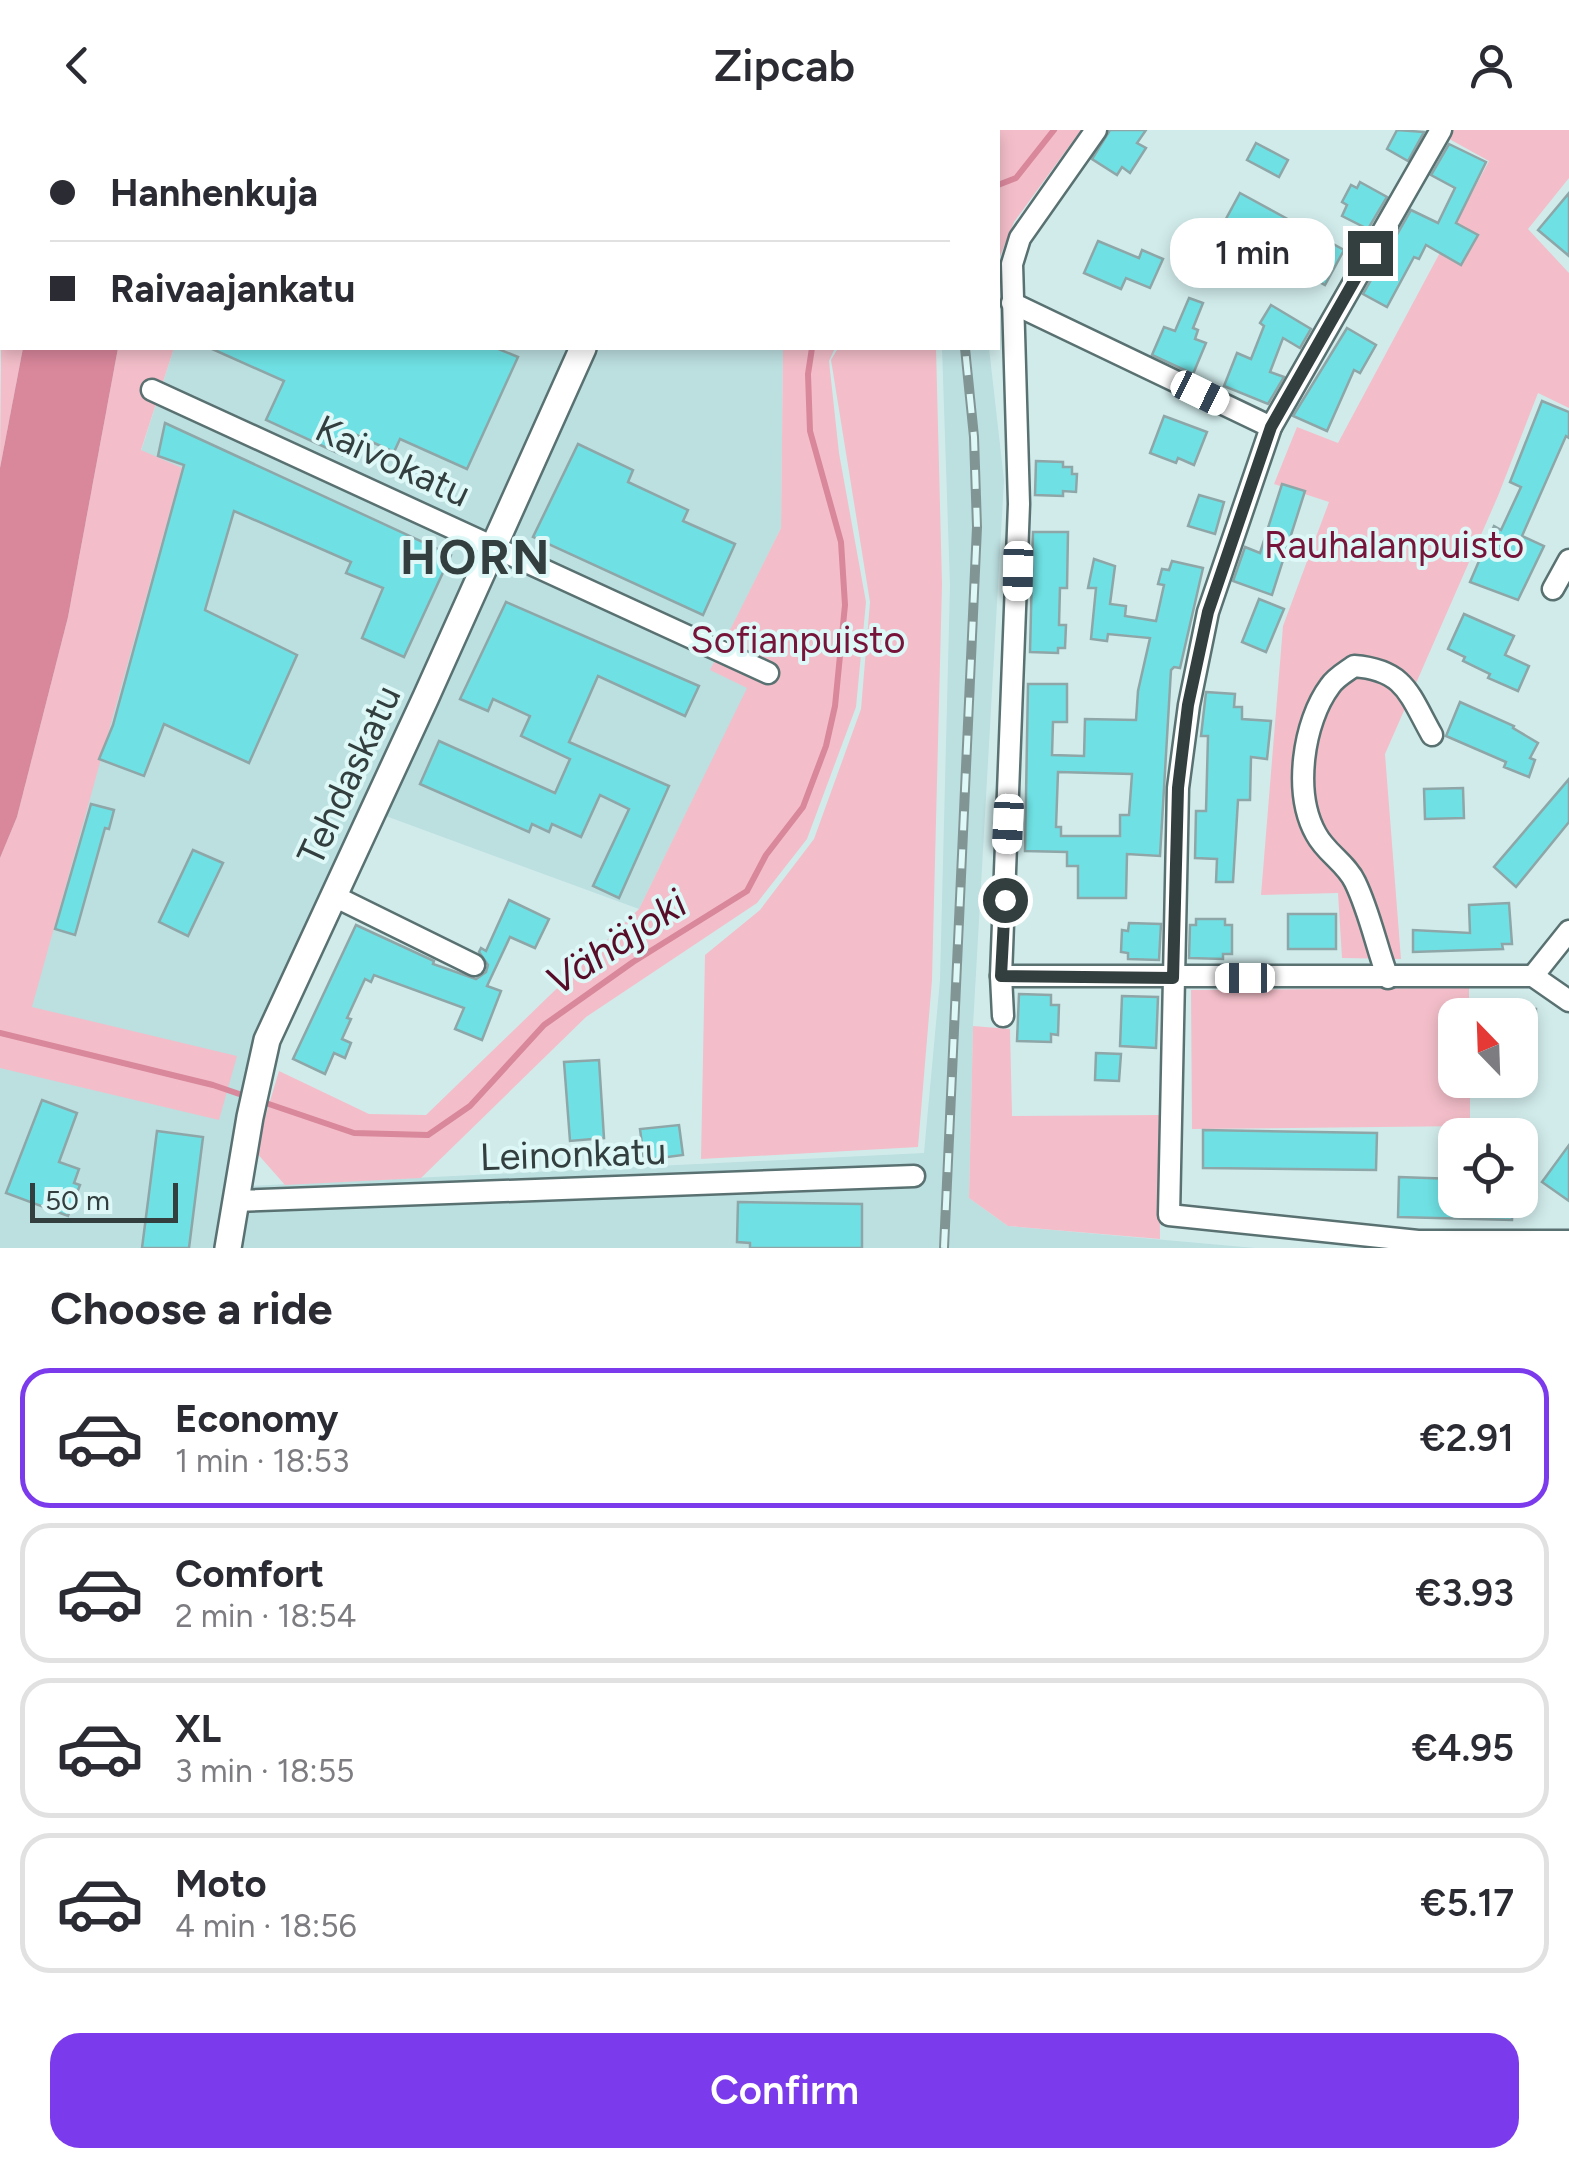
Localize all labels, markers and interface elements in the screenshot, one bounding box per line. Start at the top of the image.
icon: back [50,38,105,93]
text: Zipcab [714,38,855,92]
icon: person [1464,38,1519,93]
text: Hanhenkuja [110,170,318,216]
callout: 1 min [1170,218,1335,288]
route end [1348,231,1393,276]
text: 1 min [1215,234,1290,272]
text: Raivaajankatu [110,266,355,312]
car [1166,366,1234,420]
street label: Kaivokatu [308,405,478,517]
park label: Rauhalanpuisto [1264,522,1524,568]
district label: HORN [400,528,552,586]
car [1002,541,1034,601]
park label: Sofianpuisto [690,617,906,663]
street label: Tehdaskatu [287,678,411,872]
car [991,793,1025,855]
route start [983,878,1028,923]
water label: Vähäjoki [537,879,696,1005]
car [1215,963,1275,993]
north arrow [1438,998,1538,1098]
map controls [1438,998,1538,1218]
button: locate [1438,1118,1538,1218]
street label: Leinonkatu [479,1128,667,1180]
scale bar [30,1178,178,1222]
text: 50 m [45,1183,110,1217]
text: Choose a ride [50,1281,332,1335]
icon: car [55,1393,145,1483]
text: Economy [175,1396,338,1442]
text: €2.91 [1420,1415,1514,1461]
text: 1 min · 18:53 [175,1442,349,1480]
icon: car [55,1548,145,1638]
text: Comfort [175,1551,324,1597]
text: €3.93 [1416,1570,1514,1616]
text: 2 min · 18:54 [175,1597,356,1635]
icon: car [55,1703,145,1793]
text: XL [175,1706,221,1752]
text: €4.95 [1412,1725,1514,1771]
text: 3 min · 18:55 [175,1752,355,1790]
icon: car [55,1858,145,1948]
text: Moto [175,1861,267,1907]
text: €5.17 [1421,1880,1514,1926]
text: 4 min · 18:56 [175,1907,357,1945]
button: Confirm [50,2033,1519,2148]

